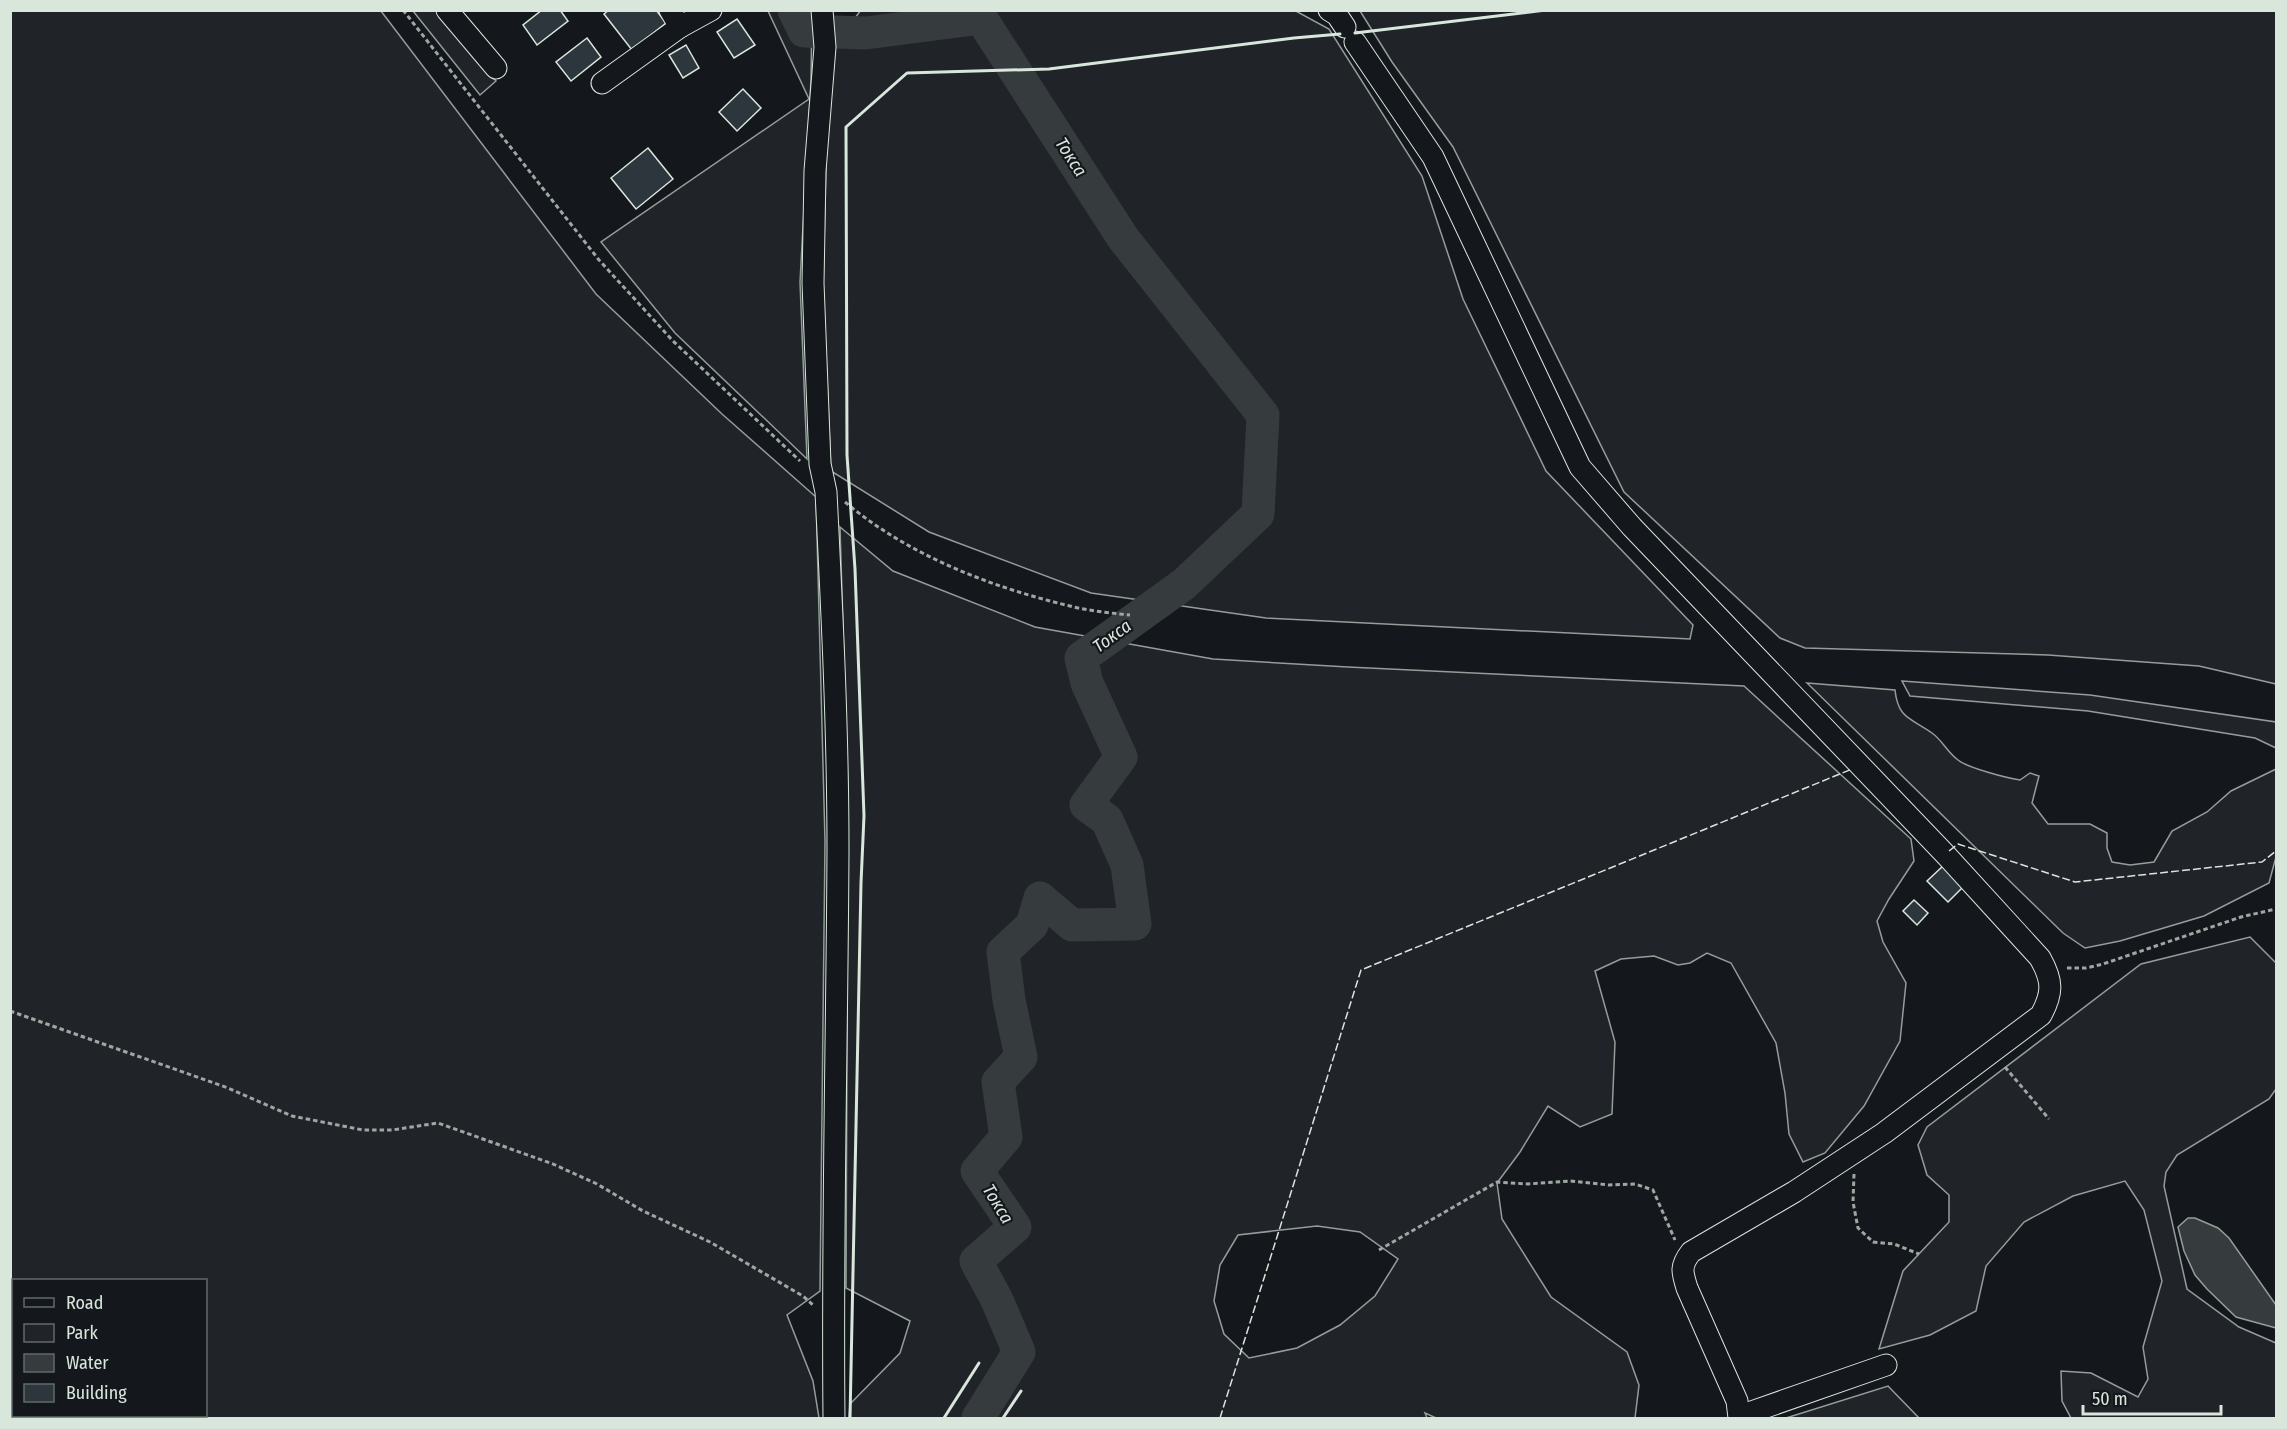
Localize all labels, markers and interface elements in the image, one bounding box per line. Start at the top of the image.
water label: Токса [1050,133,1092,181]
water label: Токса [1089,615,1135,657]
water label: Токса [978,1180,1018,1228]
legend [12,1279,207,1417]
text: Road [66,1292,103,1314]
text: Park [66,1322,99,1344]
text: Water [66,1352,109,1374]
scale bar [2083,1378,2221,1416]
text: Building [66,1382,127,1404]
text: 50 m [2092,1388,2128,1410]

